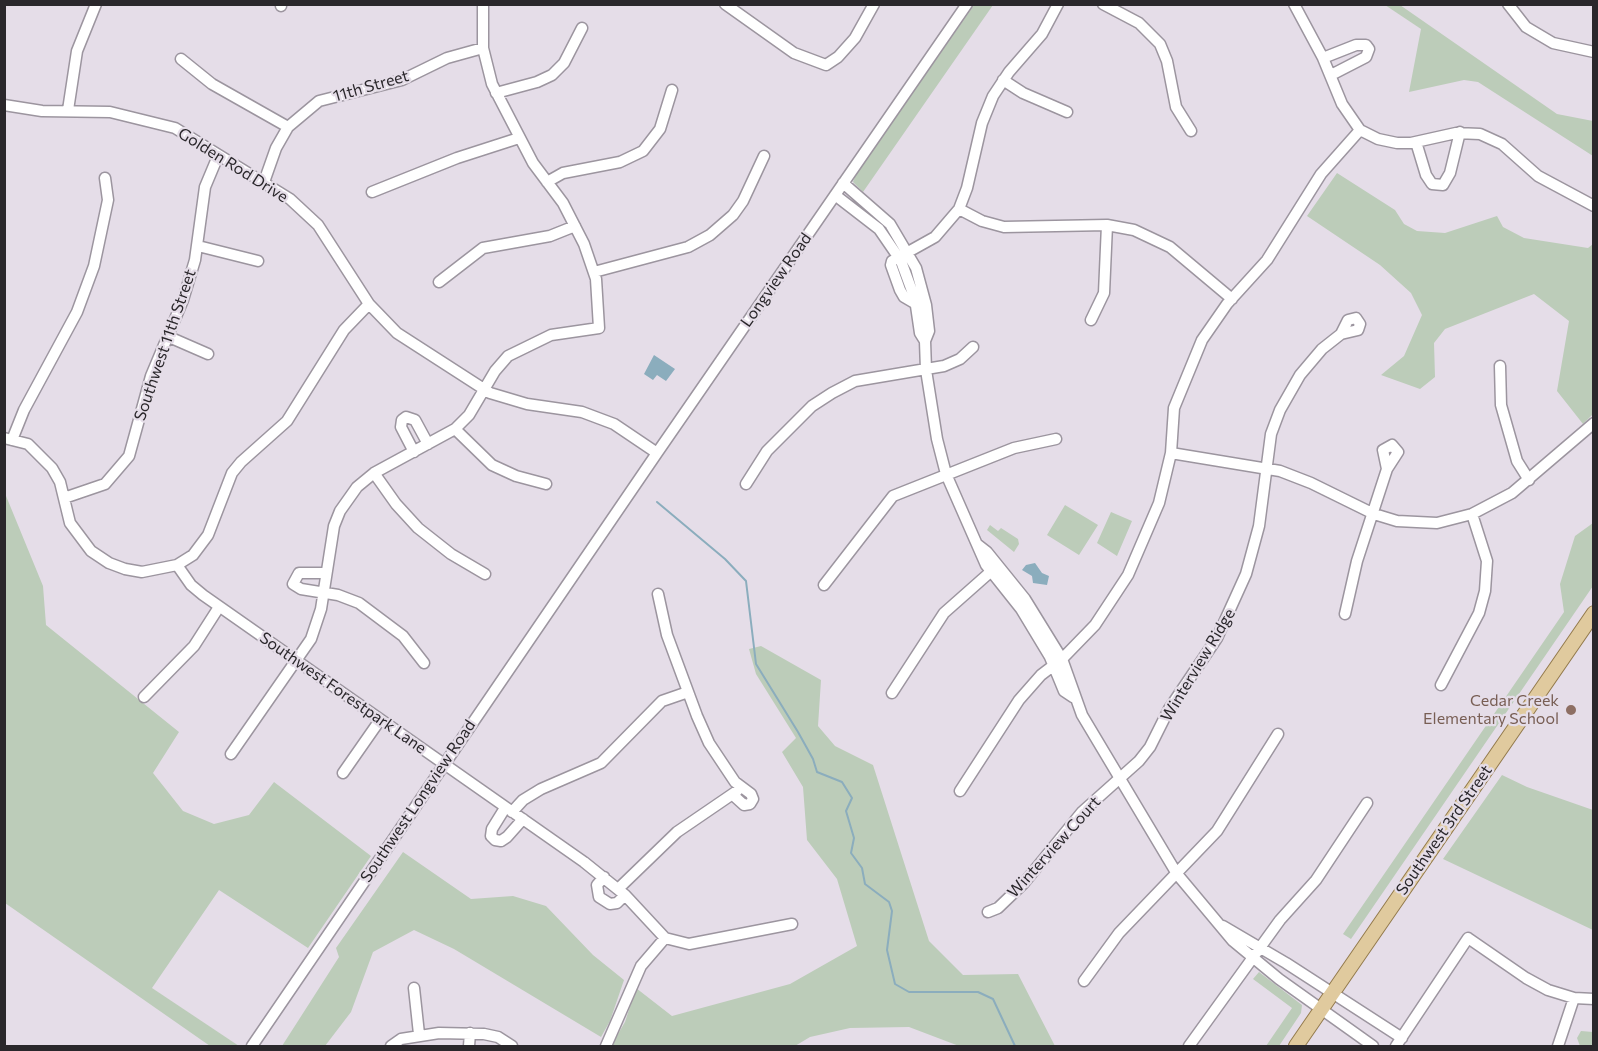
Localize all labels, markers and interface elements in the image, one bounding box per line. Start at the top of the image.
street label: 11th Street [331,66,411,106]
street label: Golden Rod Drive [174,123,292,207]
street label: Longview Road [736,229,816,331]
street label: Southwest 11th Street [130,267,200,423]
street label: Winterview Ridge [1157,605,1239,725]
street label: Southwest Forestpark Lane [256,628,430,758]
place label: Cedar Creek Elementary School [1423,691,1559,729]
marker: Cedar Creek Elementary School [1564,703,1578,717]
street label: Southwest Longview Road [356,716,480,886]
street label: Southwest 3rd Street [1392,761,1496,899]
street label: Winterview Court [1003,792,1105,902]

